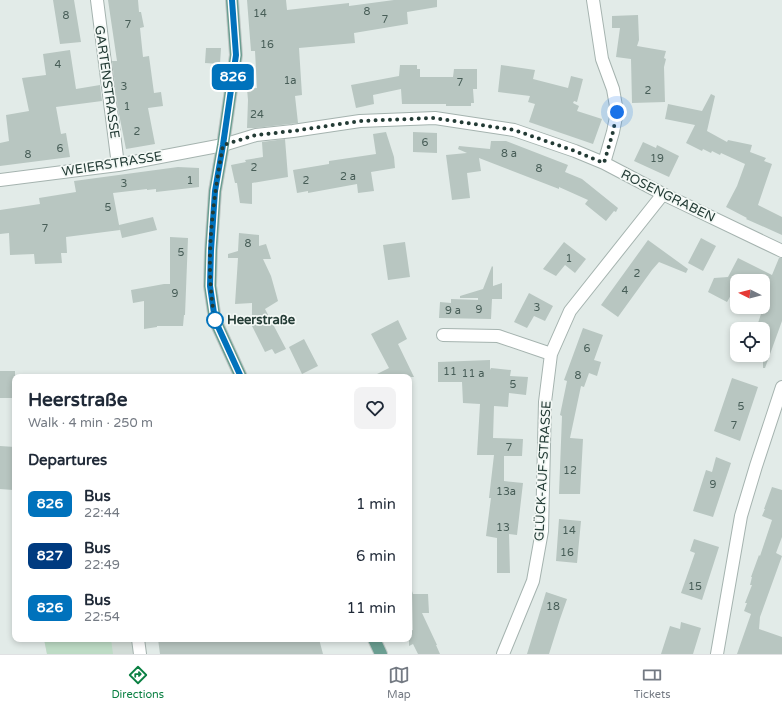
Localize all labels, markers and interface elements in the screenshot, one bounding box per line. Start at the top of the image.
house number: 8 [364,5,371,18]
house number: 14 [253,7,267,20]
house number: 8 [63,9,70,22]
house number: 7 [382,13,389,26]
house number: 7 [125,18,132,31]
street label: GARTENSTRASSE [91,24,123,140]
house number: 16 [260,38,274,51]
house number: 4 [55,58,62,71]
line badge: 826 [210,64,256,90]
text: 826 [220,68,246,85]
house number: 1a [283,74,297,87]
house number: 7 [457,76,464,89]
house number: 3 [121,80,128,93]
house number: 2 [645,84,652,97]
house number: 1 [124,100,130,113]
your location [607,102,627,122]
house number: 24 [250,108,264,121]
house number: 2 [134,125,141,138]
house number: 6 [422,136,429,149]
house number: 6 [57,142,64,155]
house number: 8 a [501,147,517,160]
house number: 8 [25,148,32,161]
street label: WEIERSTRASSE [61,148,163,180]
house number: 19 [650,152,664,165]
house number: 2 [251,161,258,174]
house number: 8 [536,162,543,175]
street label: ROSENGRABEN [618,166,718,226]
house number: 2 a [340,170,356,183]
house number: 1 [187,174,193,187]
house number: 2 [303,174,310,187]
house number: 3 [121,177,128,190]
house number: 5 [105,201,112,214]
house number: 7 [42,222,49,235]
house number: 8 [245,237,252,250]
house number: 5 [178,246,185,259]
house number: 1 [566,252,572,265]
house number: 2 [634,267,641,280]
north arrow [730,274,770,314]
map controls [730,274,770,362]
house number: 4 [622,284,629,297]
house number: 9 [172,287,179,300]
house number: 3 [534,301,541,314]
house number: 9 [476,303,483,316]
house number: 9 a [445,304,461,317]
marker: Heerstraße [206,311,224,329]
place label: Heerstraße [227,312,296,328]
button: locate [730,322,770,362]
house number: 6 [584,342,591,355]
house number: 11 [443,365,457,378]
house number: 11 a [462,367,484,380]
house number: 8 [575,369,582,382]
house number: 5 [510,378,517,391]
button: heart [354,387,396,429]
text: Heerstraße [28,389,127,411]
street label: GLÜCK-AUF-STRASSE [531,400,555,542]
house number: 5 [738,400,745,413]
text: Walk · 4 min · 250 m [28,415,153,431]
house number: 7 [731,419,738,432]
house number: 7 [506,441,513,454]
text: Departures [28,451,107,469]
house number: 12 [563,464,577,477]
house number: 9 [710,478,717,491]
house number: 13a [496,485,516,498]
text: Bus [84,487,111,505]
text: 826 [37,495,63,512]
text: 1 min [356,495,396,513]
text: 22:44 [84,505,120,521]
house number: 13 [496,521,510,534]
house number: 14 [562,524,576,537]
text: Bus [84,539,111,557]
house number: 16 [560,546,574,559]
text: 827 [37,547,63,564]
text: 6 min [356,547,396,565]
text: 22:49 [84,557,120,573]
house number: 15 [688,580,702,593]
text: Bus [84,591,111,609]
text: 826 [37,599,63,616]
text: 11 min [347,599,396,617]
house number: 18 [546,600,560,613]
text: 22:54 [84,609,120,625]
tab: Directions [111,664,164,701]
tab: Map [387,664,411,701]
tab: Tickets [634,664,671,701]

